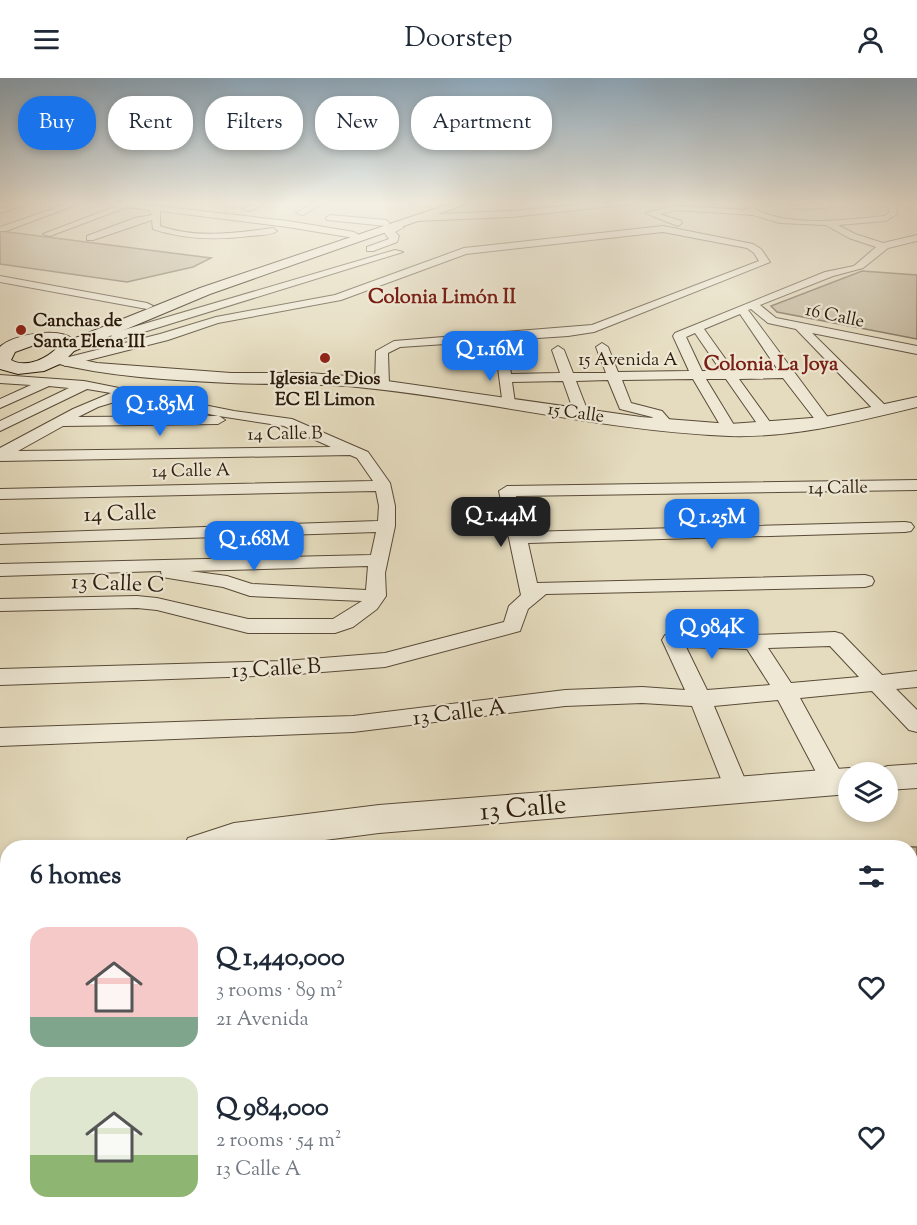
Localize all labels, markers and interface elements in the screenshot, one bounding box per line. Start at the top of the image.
text: Doorstep [404,20,513,59]
icon: menu [30,23,63,56]
icon: person [854,23,887,56]
chip: Buy [18,96,96,150]
chip: Rent [108,96,193,150]
chip: Filters [205,96,303,150]
chip: New [315,96,399,150]
chip: Apartment [411,96,552,150]
district label: Colonia Limón II [368,284,516,313]
street label: 16 Calle [803,298,866,336]
place label: Canchas de Santa Elena III [33,309,145,356]
marker: Canchas de Santa Elena III [14,323,28,337]
pin: Q 1.16M [435,331,545,382]
text: Q 1.16M [456,336,524,365]
street label: 15 Avenida A [578,348,678,374]
marker: Iglesia de Dios EC El Limon [318,351,332,365]
district label: Colonia La Joya [704,351,839,380]
place label: Iglesia de Dios EC El Limon [270,367,380,414]
pin: Q 1.85M [105,386,215,437]
text: Q 1.85M [126,391,194,420]
street label: 15 Calle [546,397,606,431]
street label: 14 Calle B [247,421,323,449]
street label: 14 Calle A [152,458,231,486]
street label: 14 Calle [808,475,868,503]
pin: Q 1.44M [446,497,556,548]
street label: 14 Calle [83,498,157,532]
pin: Q 1.25M [657,499,767,550]
text: Q 1.44M [465,502,537,531]
text: Q 1.25M [678,504,746,533]
pin: Q 1.68M [199,521,309,572]
text: Q 1.68M [219,526,289,555]
street label: 13 Calle C [71,567,165,603]
pin: Q 984K [663,609,761,660]
text: Q 984K [679,614,745,643]
street label: 13 Calle B [231,652,322,688]
street label: 13 Calle A [411,692,508,736]
map controls [838,762,898,822]
button: layers [838,762,898,822]
street label: 13 Calle [478,786,568,833]
text: 6 homes [30,858,121,895]
icon: filters [855,860,888,893]
text: Q 1,440,000 [216,940,345,977]
icon: home [78,951,150,1023]
icon: heart [855,971,888,1004]
text: 3 rooms · 89 m² [216,977,343,1006]
text: 21 Avenida [216,1006,309,1035]
text: Q 984,000 [216,1090,329,1127]
icon: home [78,1101,150,1173]
icon: heart [855,1121,888,1154]
text: 2 rooms · 54 m² [216,1127,341,1156]
text: 13 Calle A [216,1156,301,1185]

